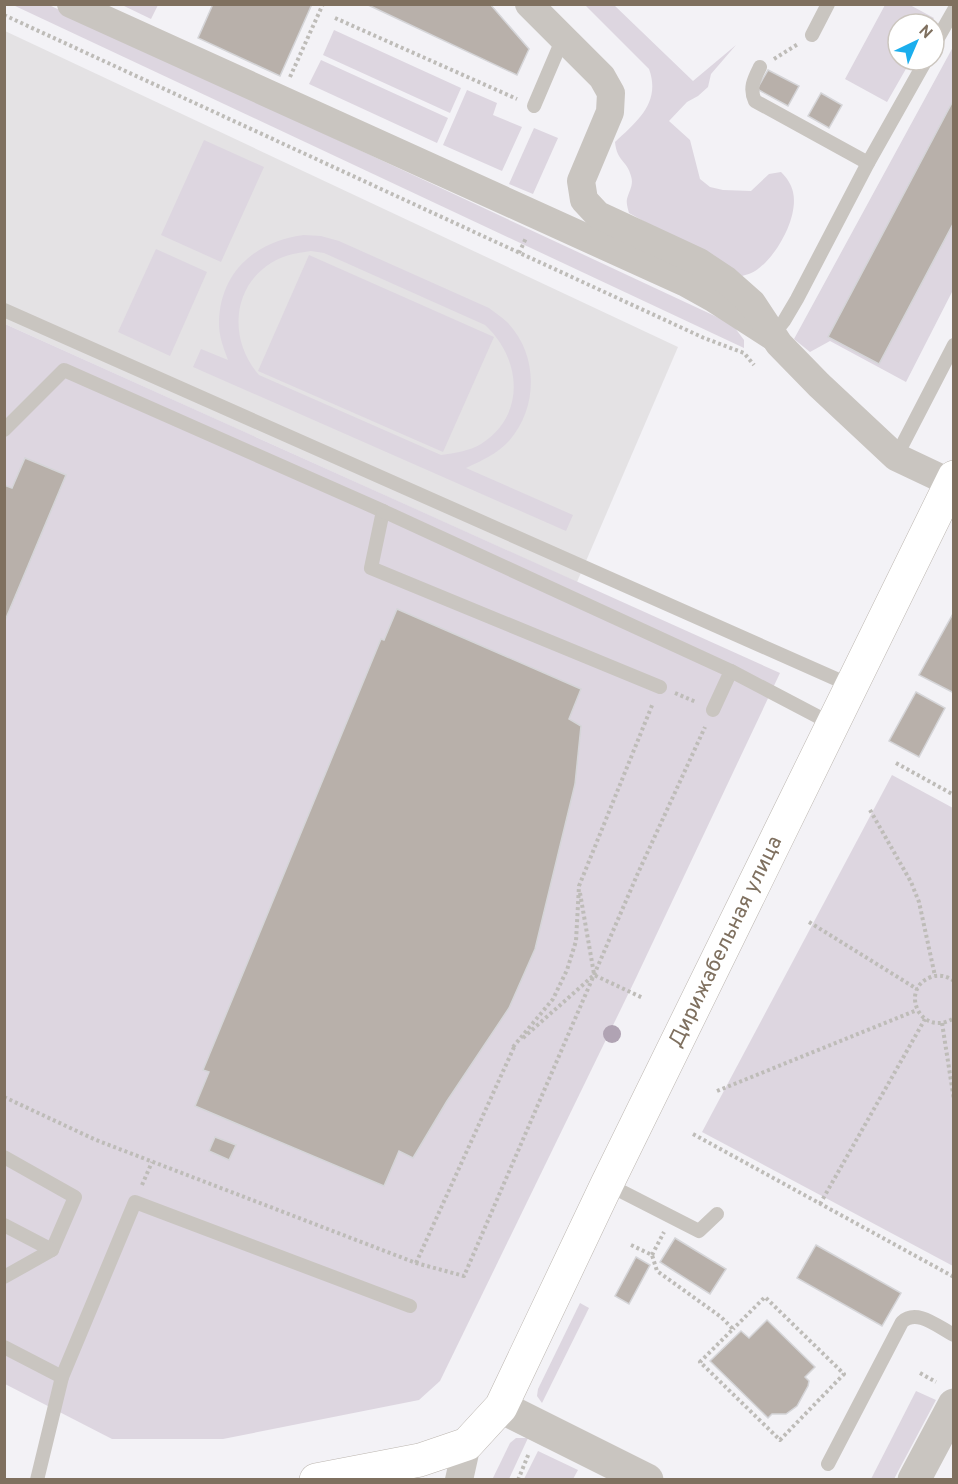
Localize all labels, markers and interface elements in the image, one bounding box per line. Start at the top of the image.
north arrow [886,12,946,72]
text: N [914,21,936,44]
street label: Дирижабельная улица [663,832,789,1052]

